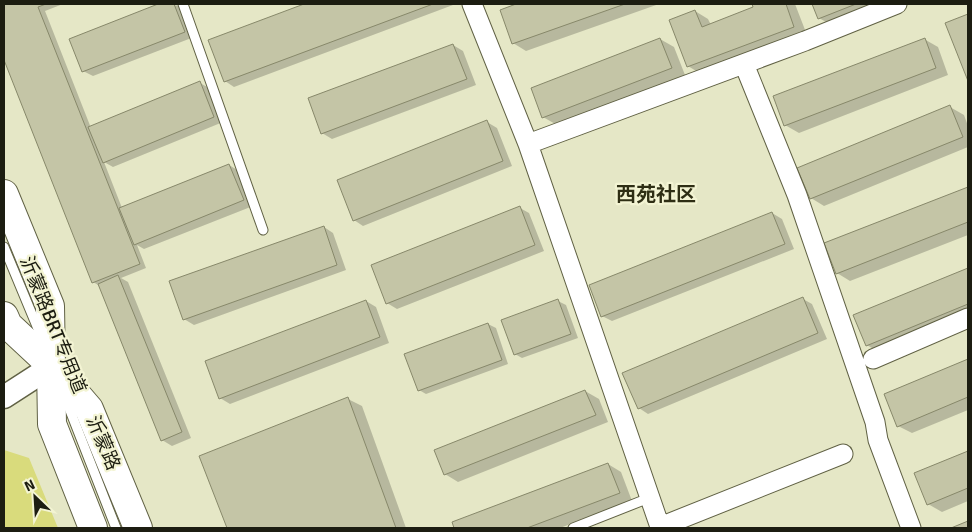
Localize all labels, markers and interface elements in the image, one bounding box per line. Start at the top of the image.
district label: 西苑社区 [616,182,696,207]
street label: 沂蒙路BRT专用道 [15,253,91,397]
street label: 沂蒙路 [81,412,125,474]
north arrow [10,472,60,522]
text: N [22,476,38,495]

